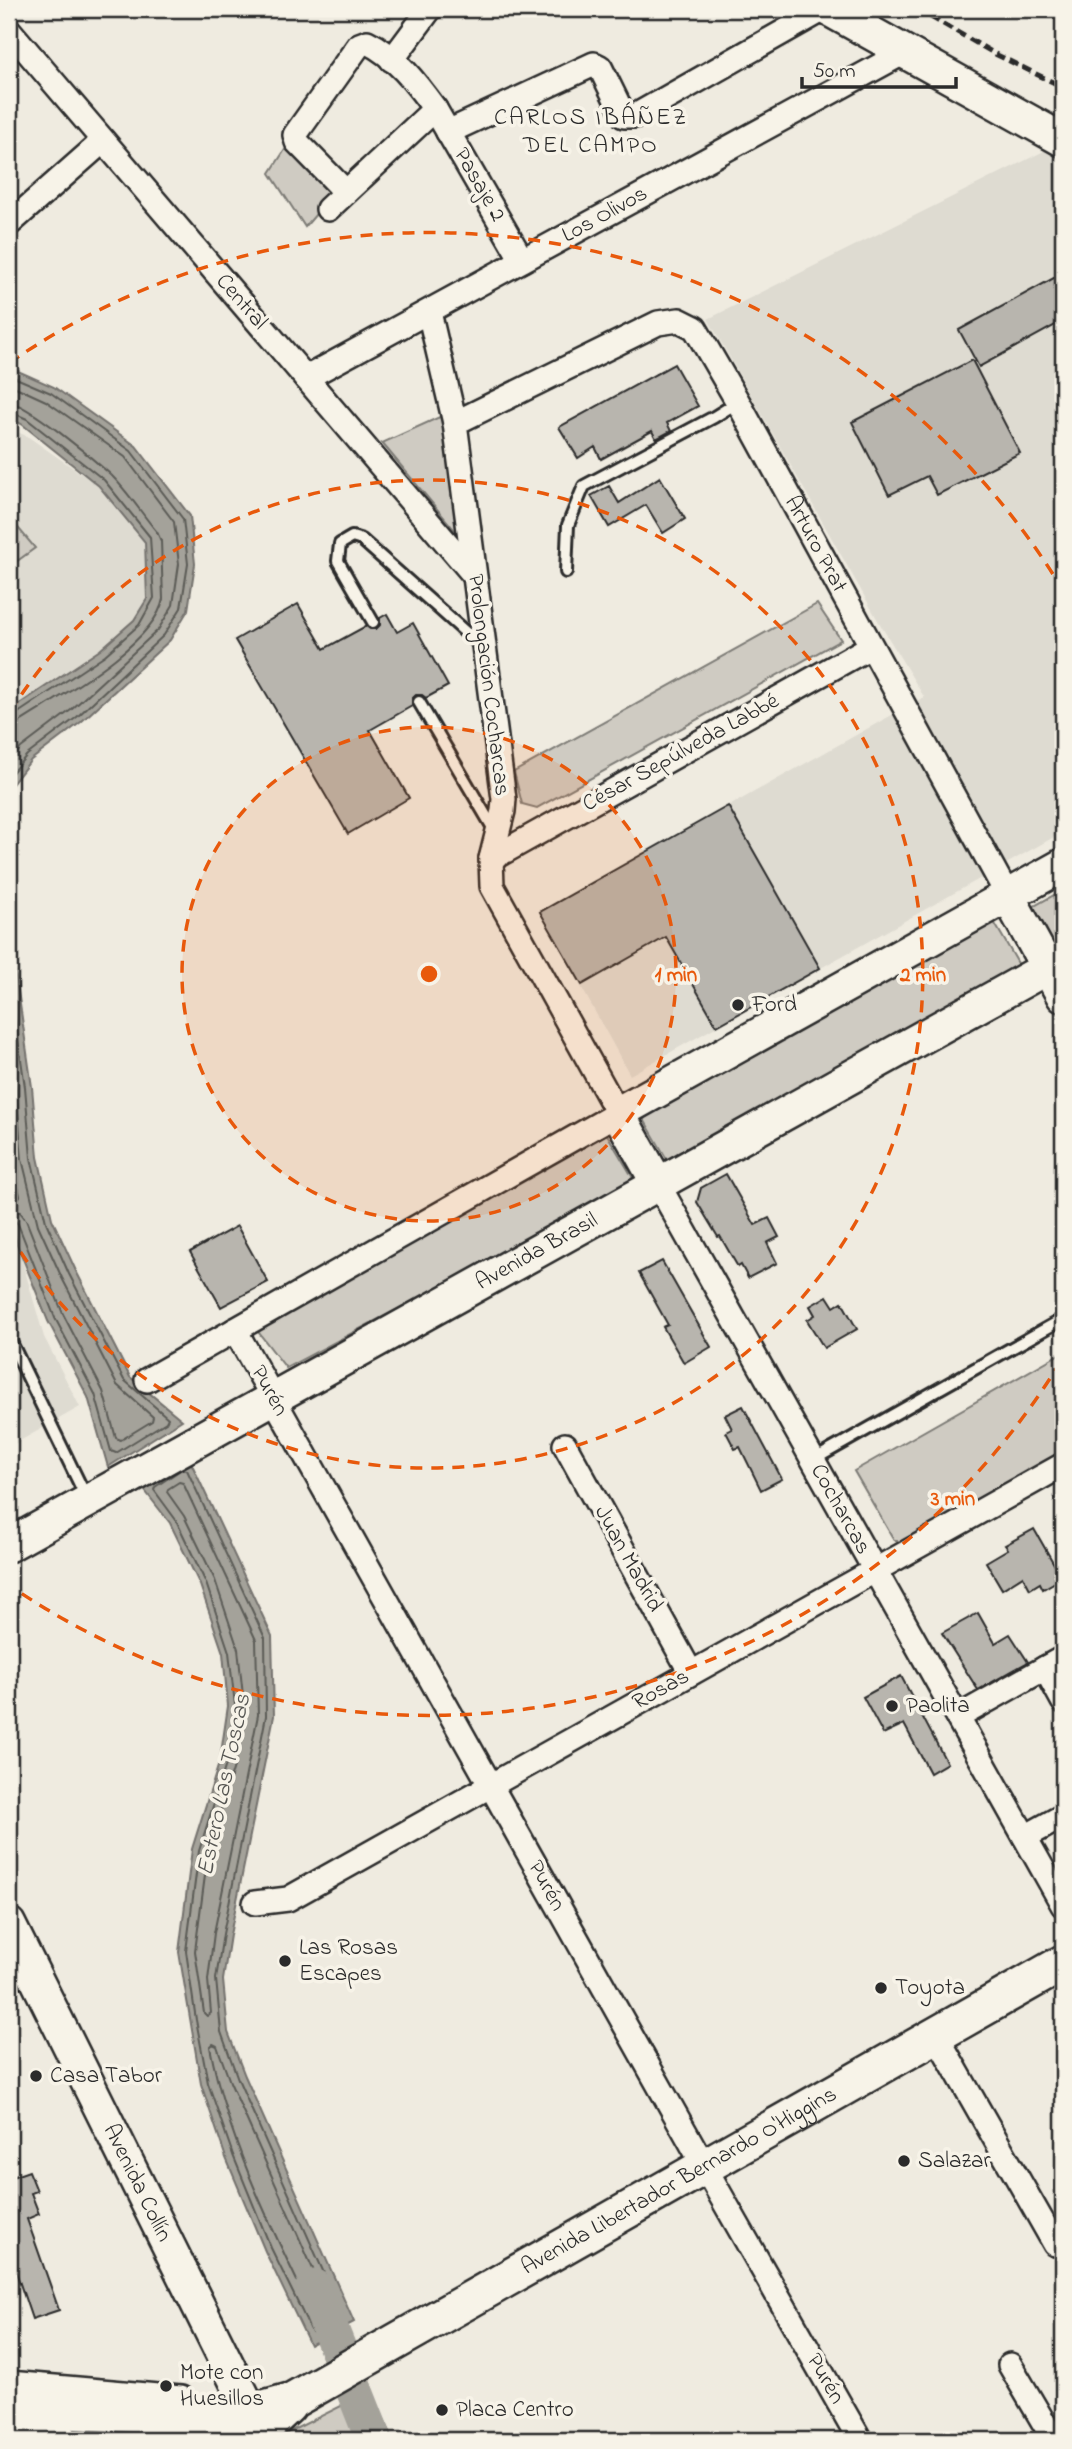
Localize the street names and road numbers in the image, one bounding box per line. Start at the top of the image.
street label: Pasaje 2 [445,142,513,228]
street label: Los Olivos [556,178,654,252]
street label: Central [207,266,275,338]
street label: Arturo Prat [776,490,856,599]
street label: Prolongación Cocharcas [457,572,518,798]
street label: César Sepúlveda Labbé [577,685,786,821]
street label: Avenida Brasil [470,1204,604,1299]
street label: Purén [242,1359,296,1423]
street label: Cocharcas [802,1458,879,1561]
street label: Juan Madrid [585,1500,671,1618]
street label: Rosas [627,1661,695,1719]
street label: Purén [519,1854,573,1918]
street label: Avenida Libertador Bernardo O'Higgins [515,2078,843,2284]
street label: Avenida Collín [94,2118,181,2247]
street label: Purén [797,2347,853,2411]

